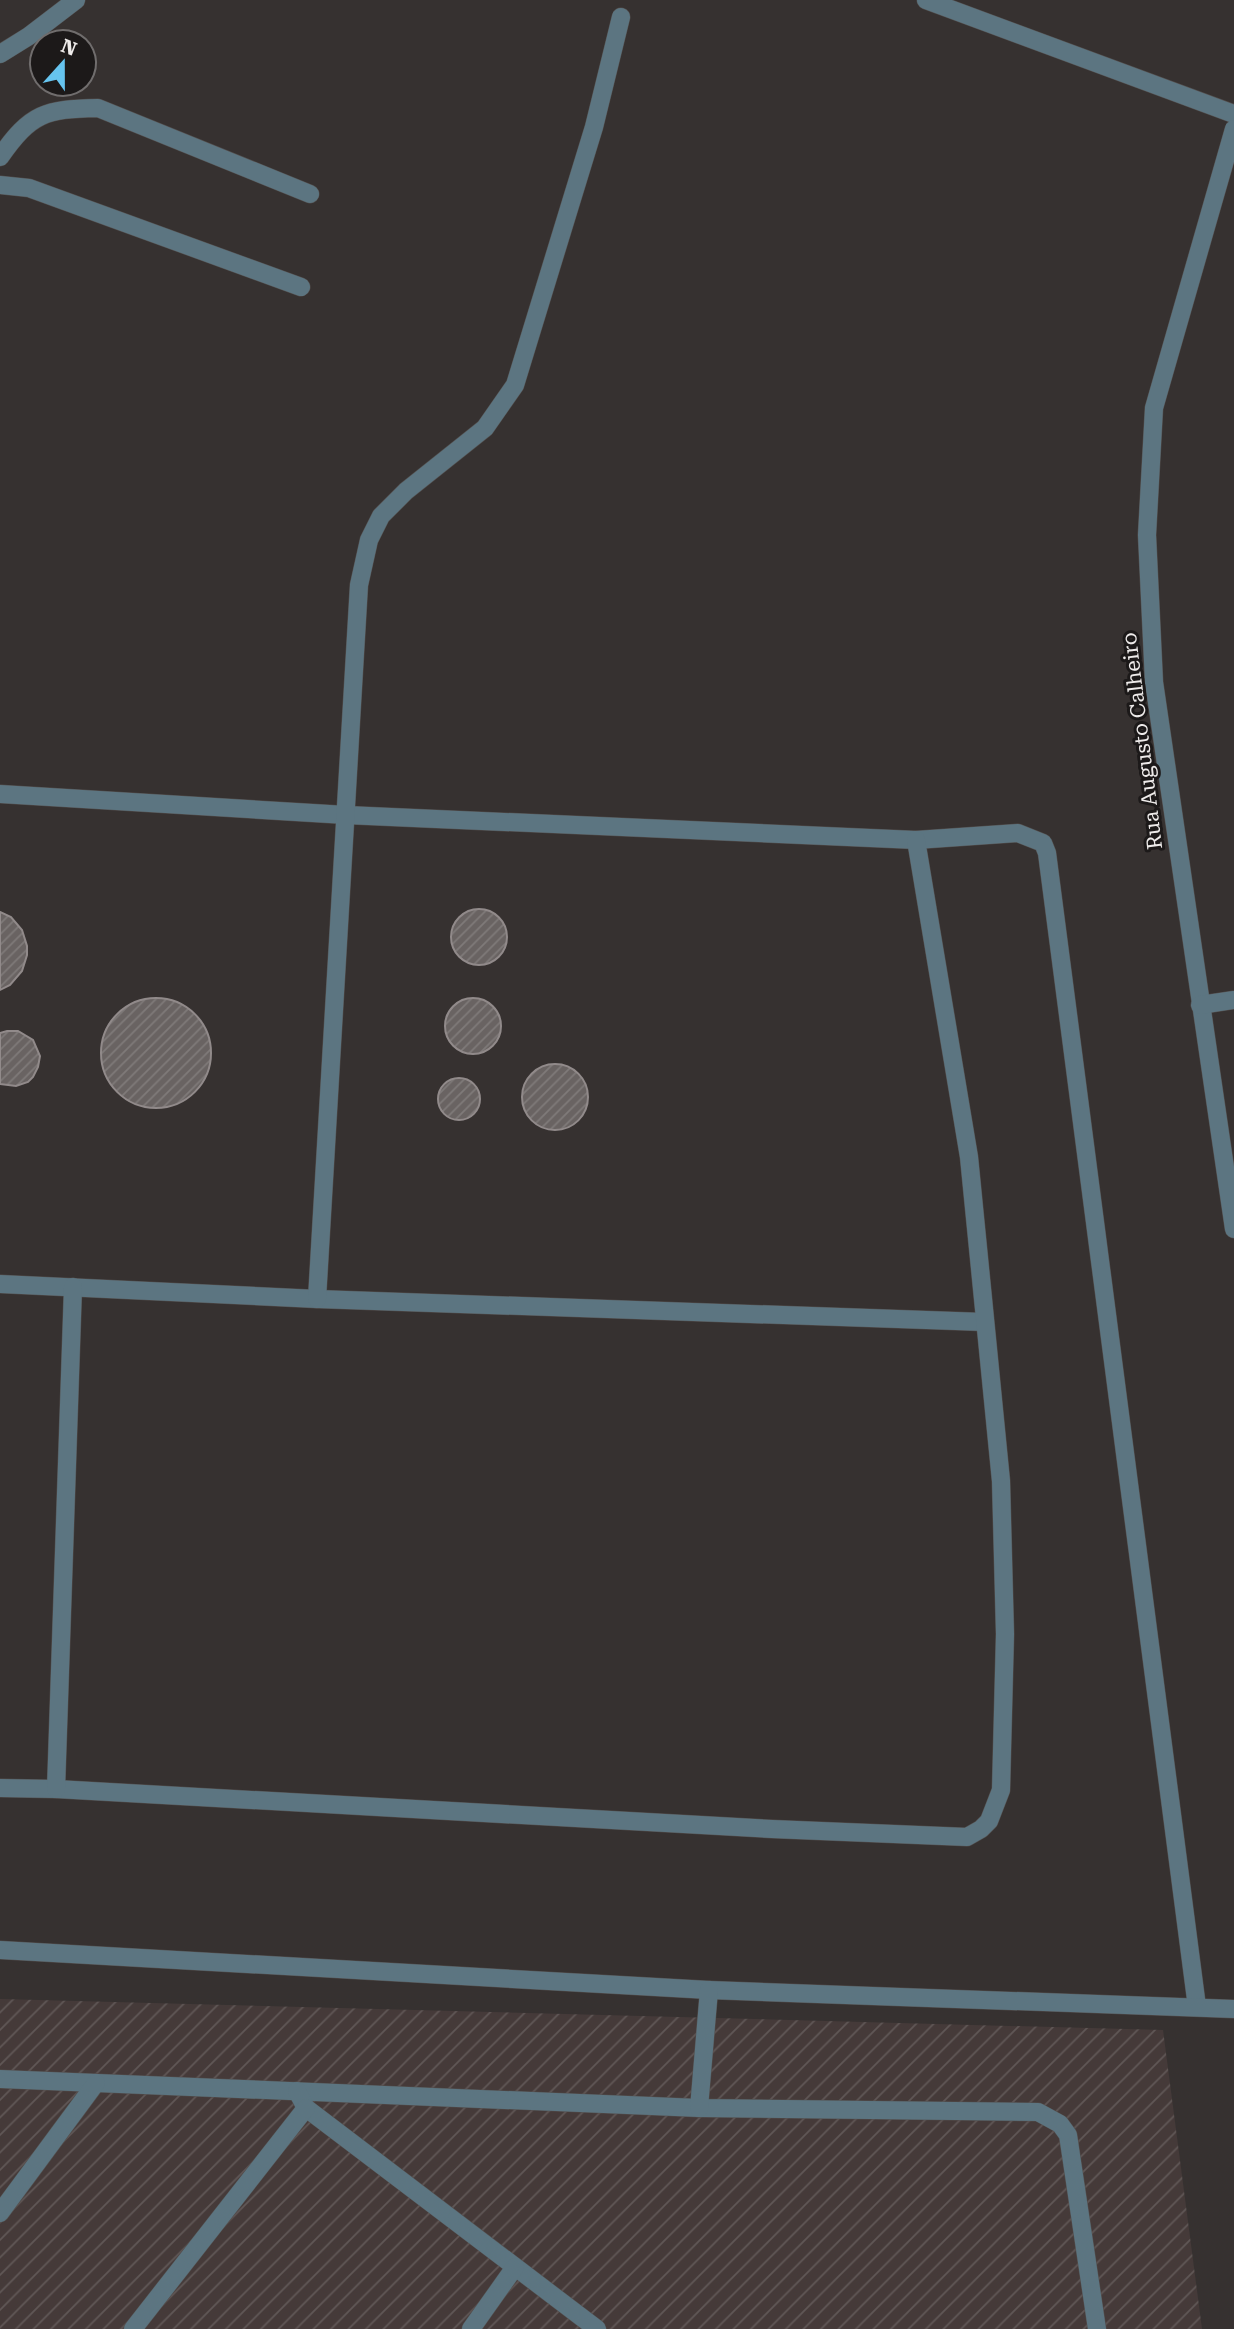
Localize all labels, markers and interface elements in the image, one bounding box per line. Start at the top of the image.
north arrow [28,28,98,98]
text: N [58,34,80,61]
street label: Rua Augusto Calheiro [1117,631,1167,851]

